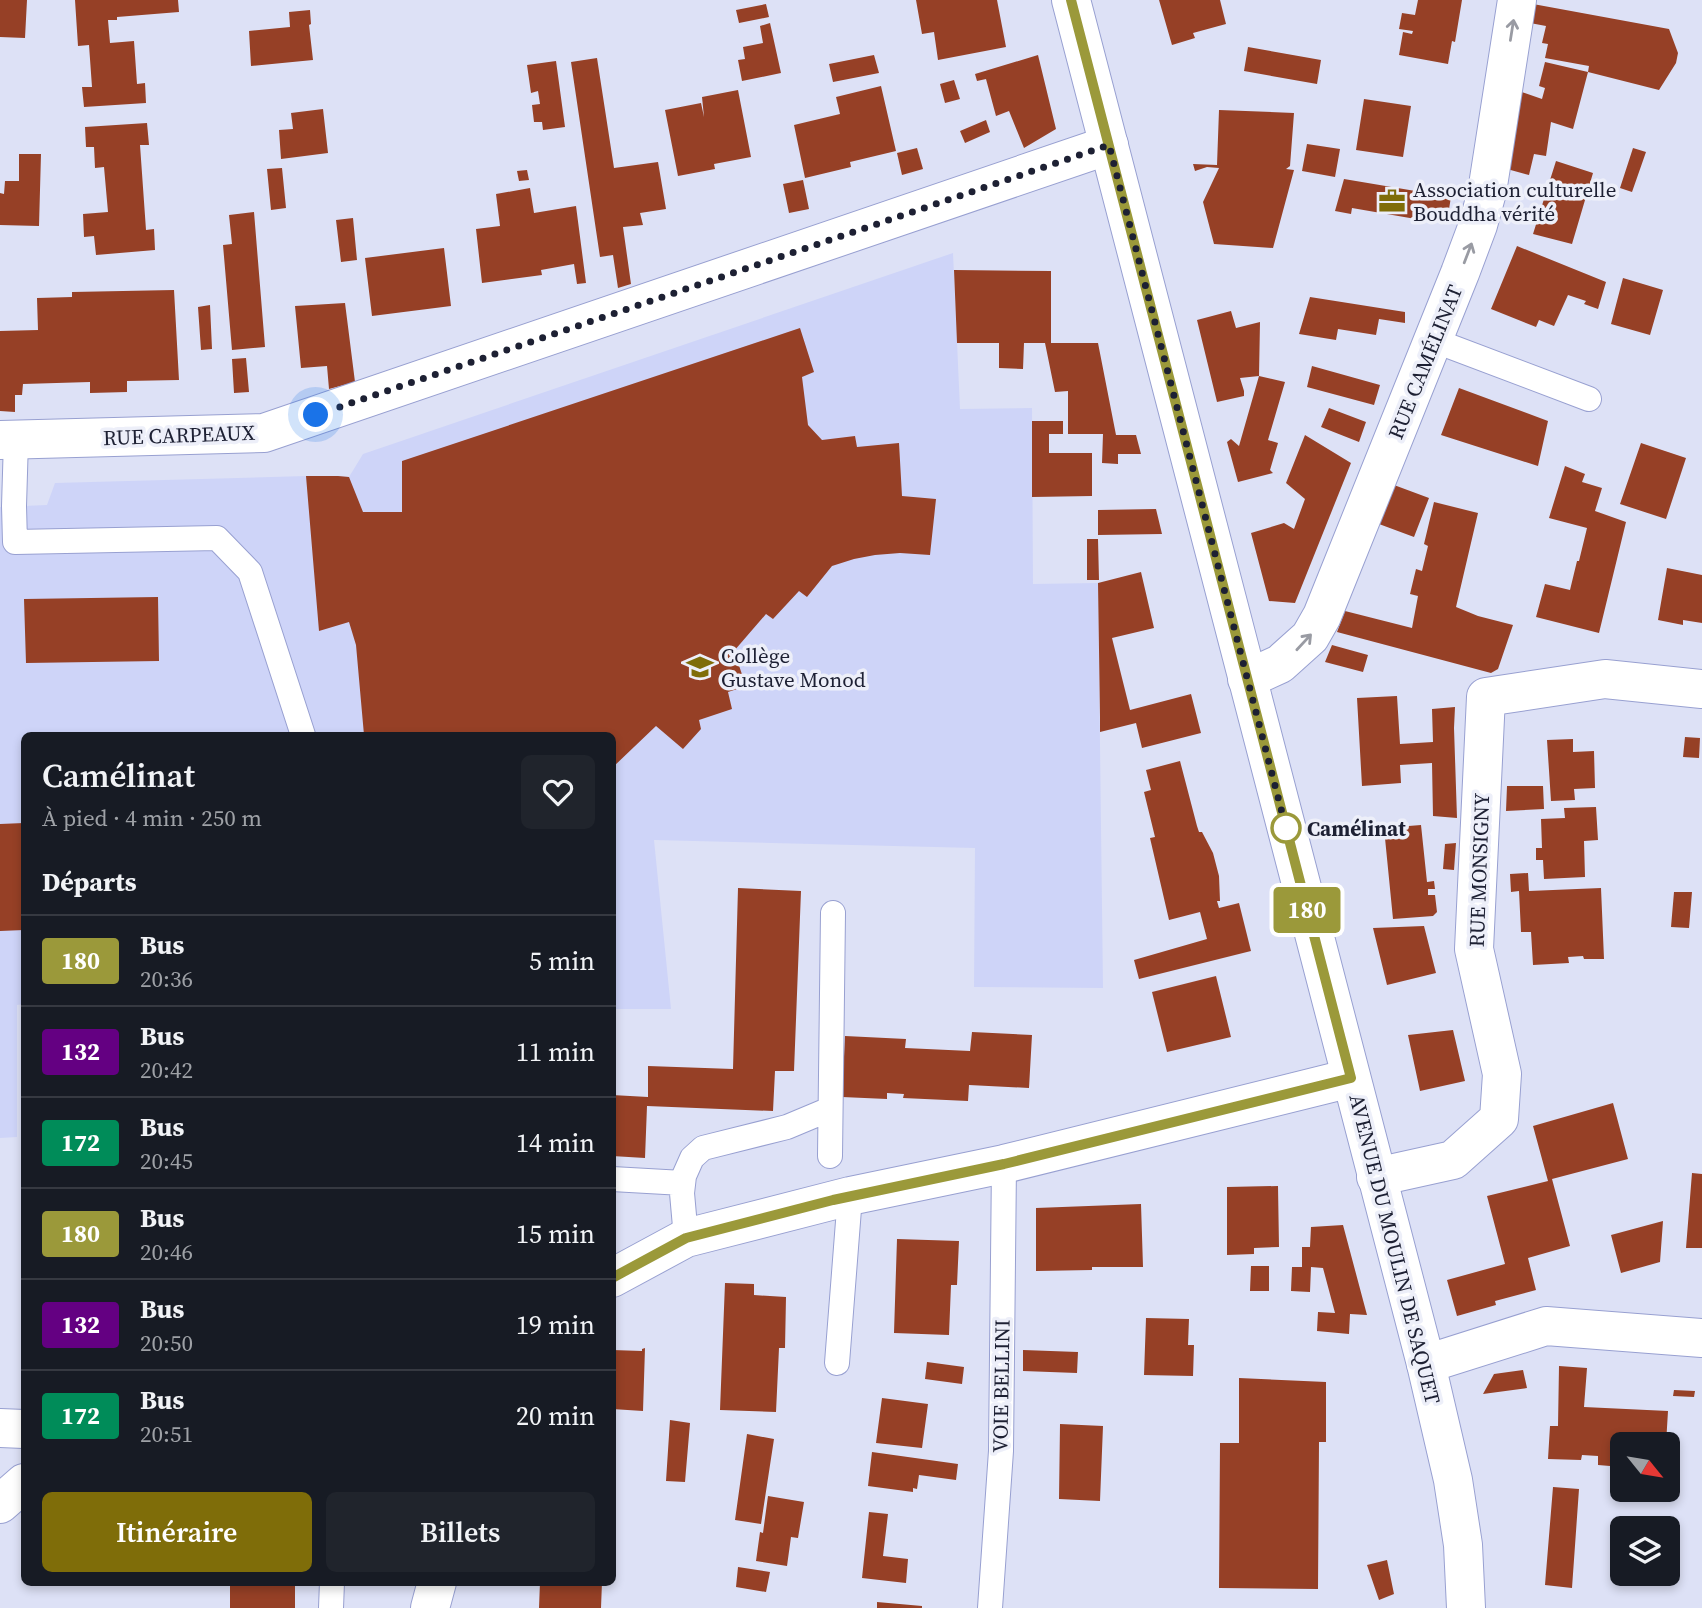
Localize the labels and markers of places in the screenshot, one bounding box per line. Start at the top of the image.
place label: Association culturelle Bouddha vérité [1413,175,1616,228]
office icon: Association culturelle Bouddha vérité [1377,186,1407,216]
place label: Collège Gustave Monod [721,641,866,694]
school or university icon: Collège Gustave Monod [685,652,715,682]
marker: Camélinat [1271,813,1301,843]
place label: Camélinat [1307,814,1406,843]

